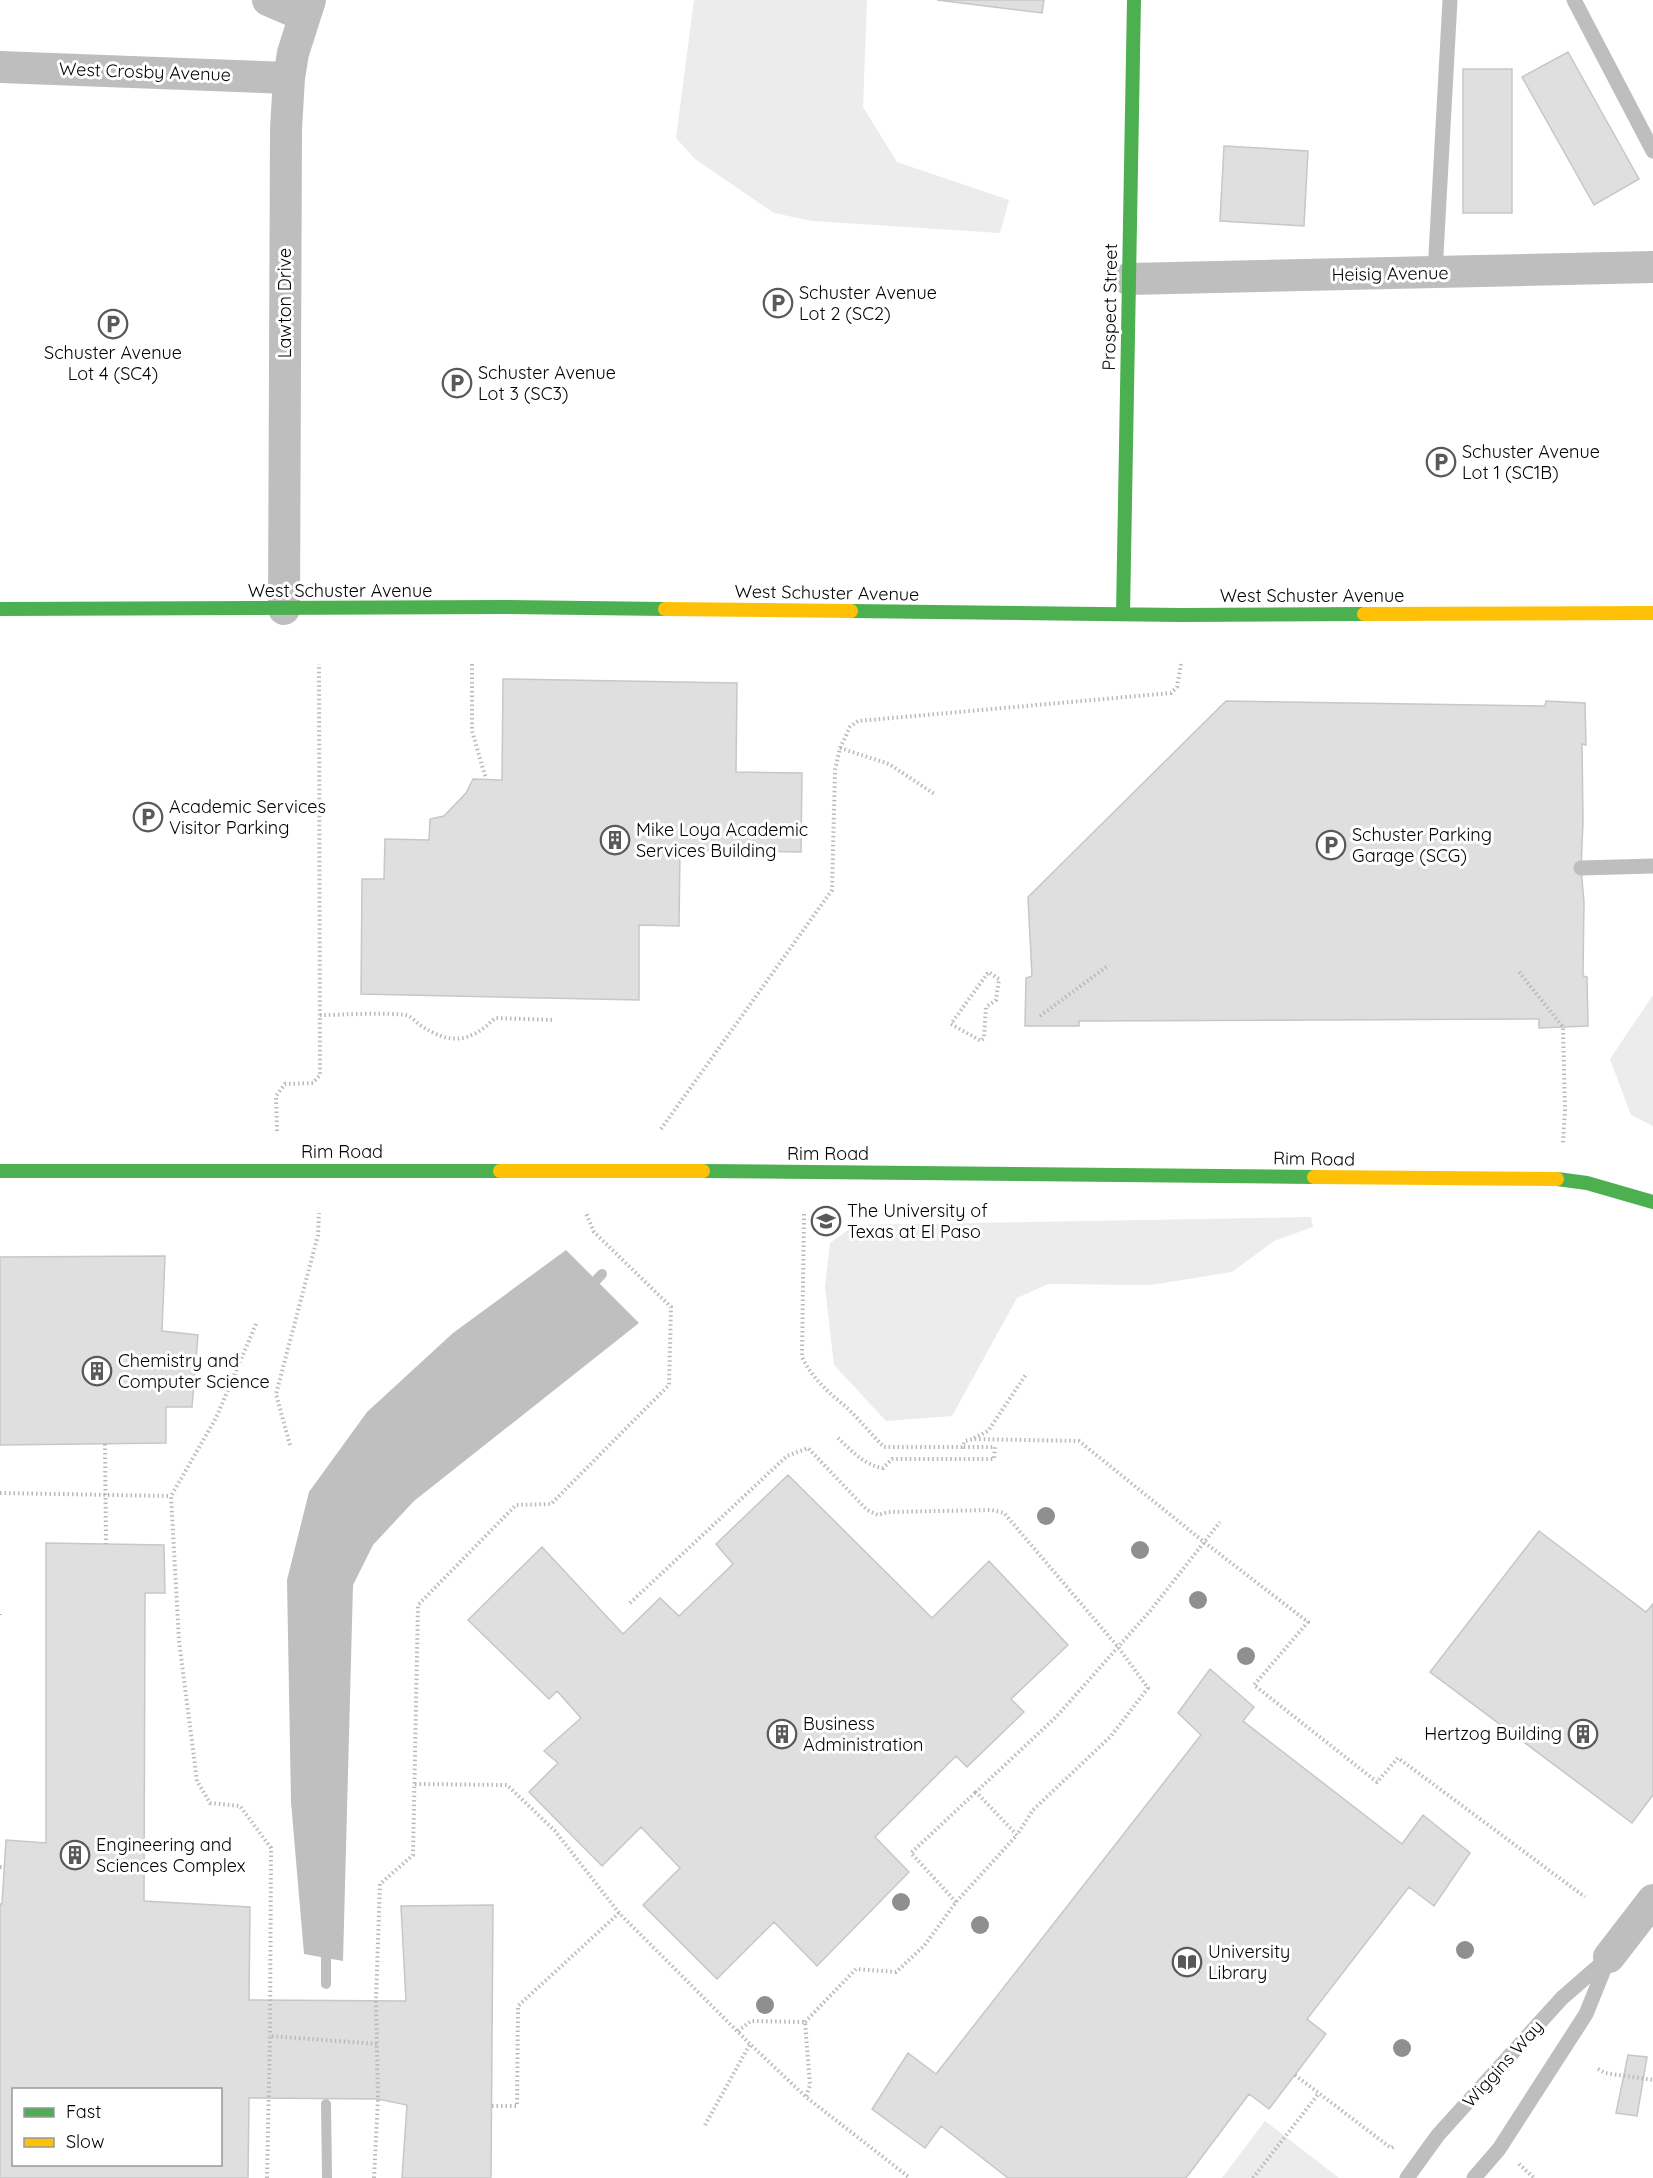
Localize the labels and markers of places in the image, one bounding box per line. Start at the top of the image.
place label: Schuster Avenue Lot 2 (SC2) [799,281,937,325]
parking icon: Schuster Avenue Lot 2 (SC2) [762,287,794,319]
parking icon: Schuster Avenue Lot 4 (SC4) [97,308,129,340]
place label: Schuster Avenue Lot 4 (SC4) [44,341,182,385]
place label: Schuster Avenue Lot 3 (SC3) [478,361,616,405]
parking icon: Schuster Avenue Lot 3 (SC3) [441,367,473,399]
place label: Schuster Avenue Lot 1 (SC1B) [1462,440,1600,484]
parking icon: Schuster Avenue Lot 1 (SC1B) [1425,446,1457,478]
place label: Academic Services Visitor Parking [169,795,326,839]
parking icon: Academic Services Visitor Parking [132,801,164,833]
place label: Mike Loya Academic Services Building [636,818,808,862]
place label: Schuster Parking Garage (SCG) [1352,823,1492,867]
building icon: Mike Loya Academic Services Building [599,824,631,856]
parking icon: Schuster Parking Garage (SCG) [1315,829,1347,861]
place label: The University of Texas at El Paso [847,1199,988,1243]
school or university icon: The University of Texas at El Paso [810,1205,842,1237]
place label: Chemistry and Computer Science [118,1349,270,1393]
building icon: Chemistry and Computer Science [81,1355,113,1387]
place label: Business Administration [803,1712,923,1756]
building icon: Business Administration [766,1718,798,1750]
building icon: Hertzog Building [1567,1718,1599,1750]
place label: Hertzog Building [1424,1722,1562,1745]
place label: Engineering and Sciences Complex [96,1833,246,1877]
building icon: Engineering and Sciences Complex [59,1839,91,1871]
place label: University Library [1208,1940,1290,1984]
library icon: University Library [1171,1946,1203,1978]

